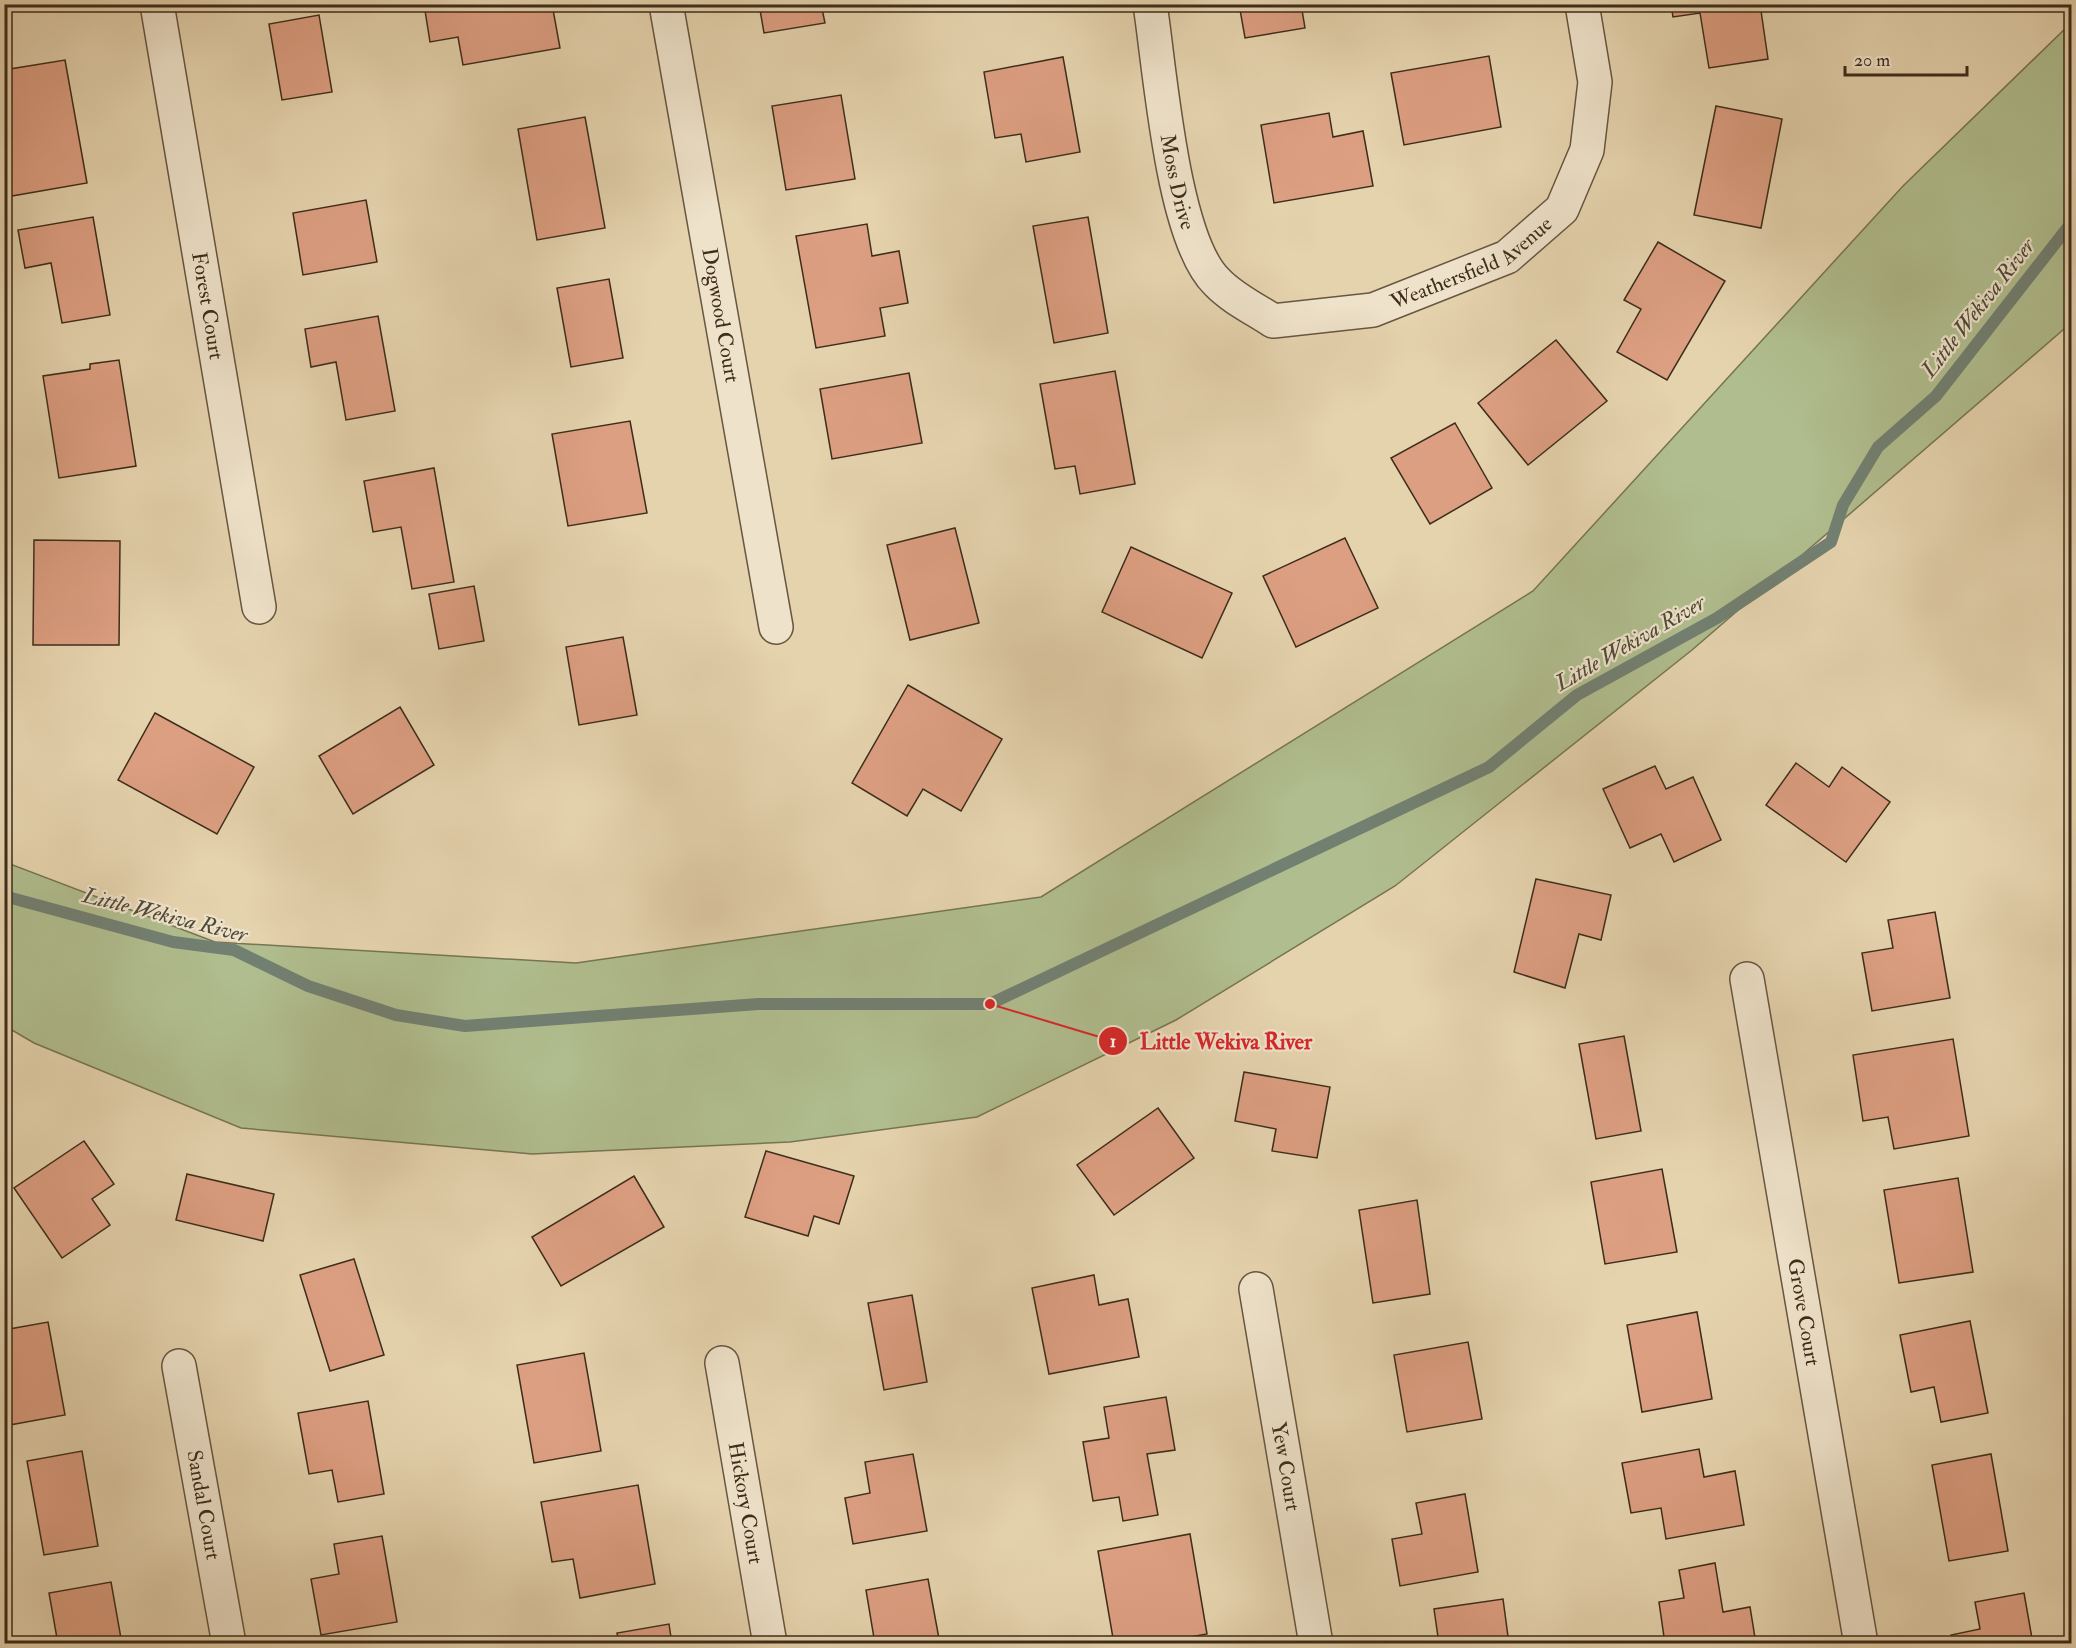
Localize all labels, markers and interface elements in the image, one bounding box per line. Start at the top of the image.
scale bar [1845,39,1966,77]
text: 20 m [1854,49,1890,72]
street label: Moss Drive [1154,132,1202,233]
street label: Weathersfield Avenue [1386,210,1558,316]
water label: Little Wekiva River [1914,232,2042,384]
street label: Dogwood Court [696,246,746,385]
street label: Forest Court [186,250,230,362]
water label: Little Wekiva River [1549,588,1712,698]
water label: Little Wekiva River [79,881,252,949]
callout: Little Wekiva River [1098,1021,1324,1061]
text: Little Wekiva River [1140,1028,1313,1056]
text: 1 [1110,1030,1116,1053]
street label: Grove Court [1782,1256,1827,1368]
street label: Yew Court [1265,1420,1307,1513]
street label: Hickory Court [722,1440,770,1566]
street label: Sandal Court [181,1448,227,1562]

